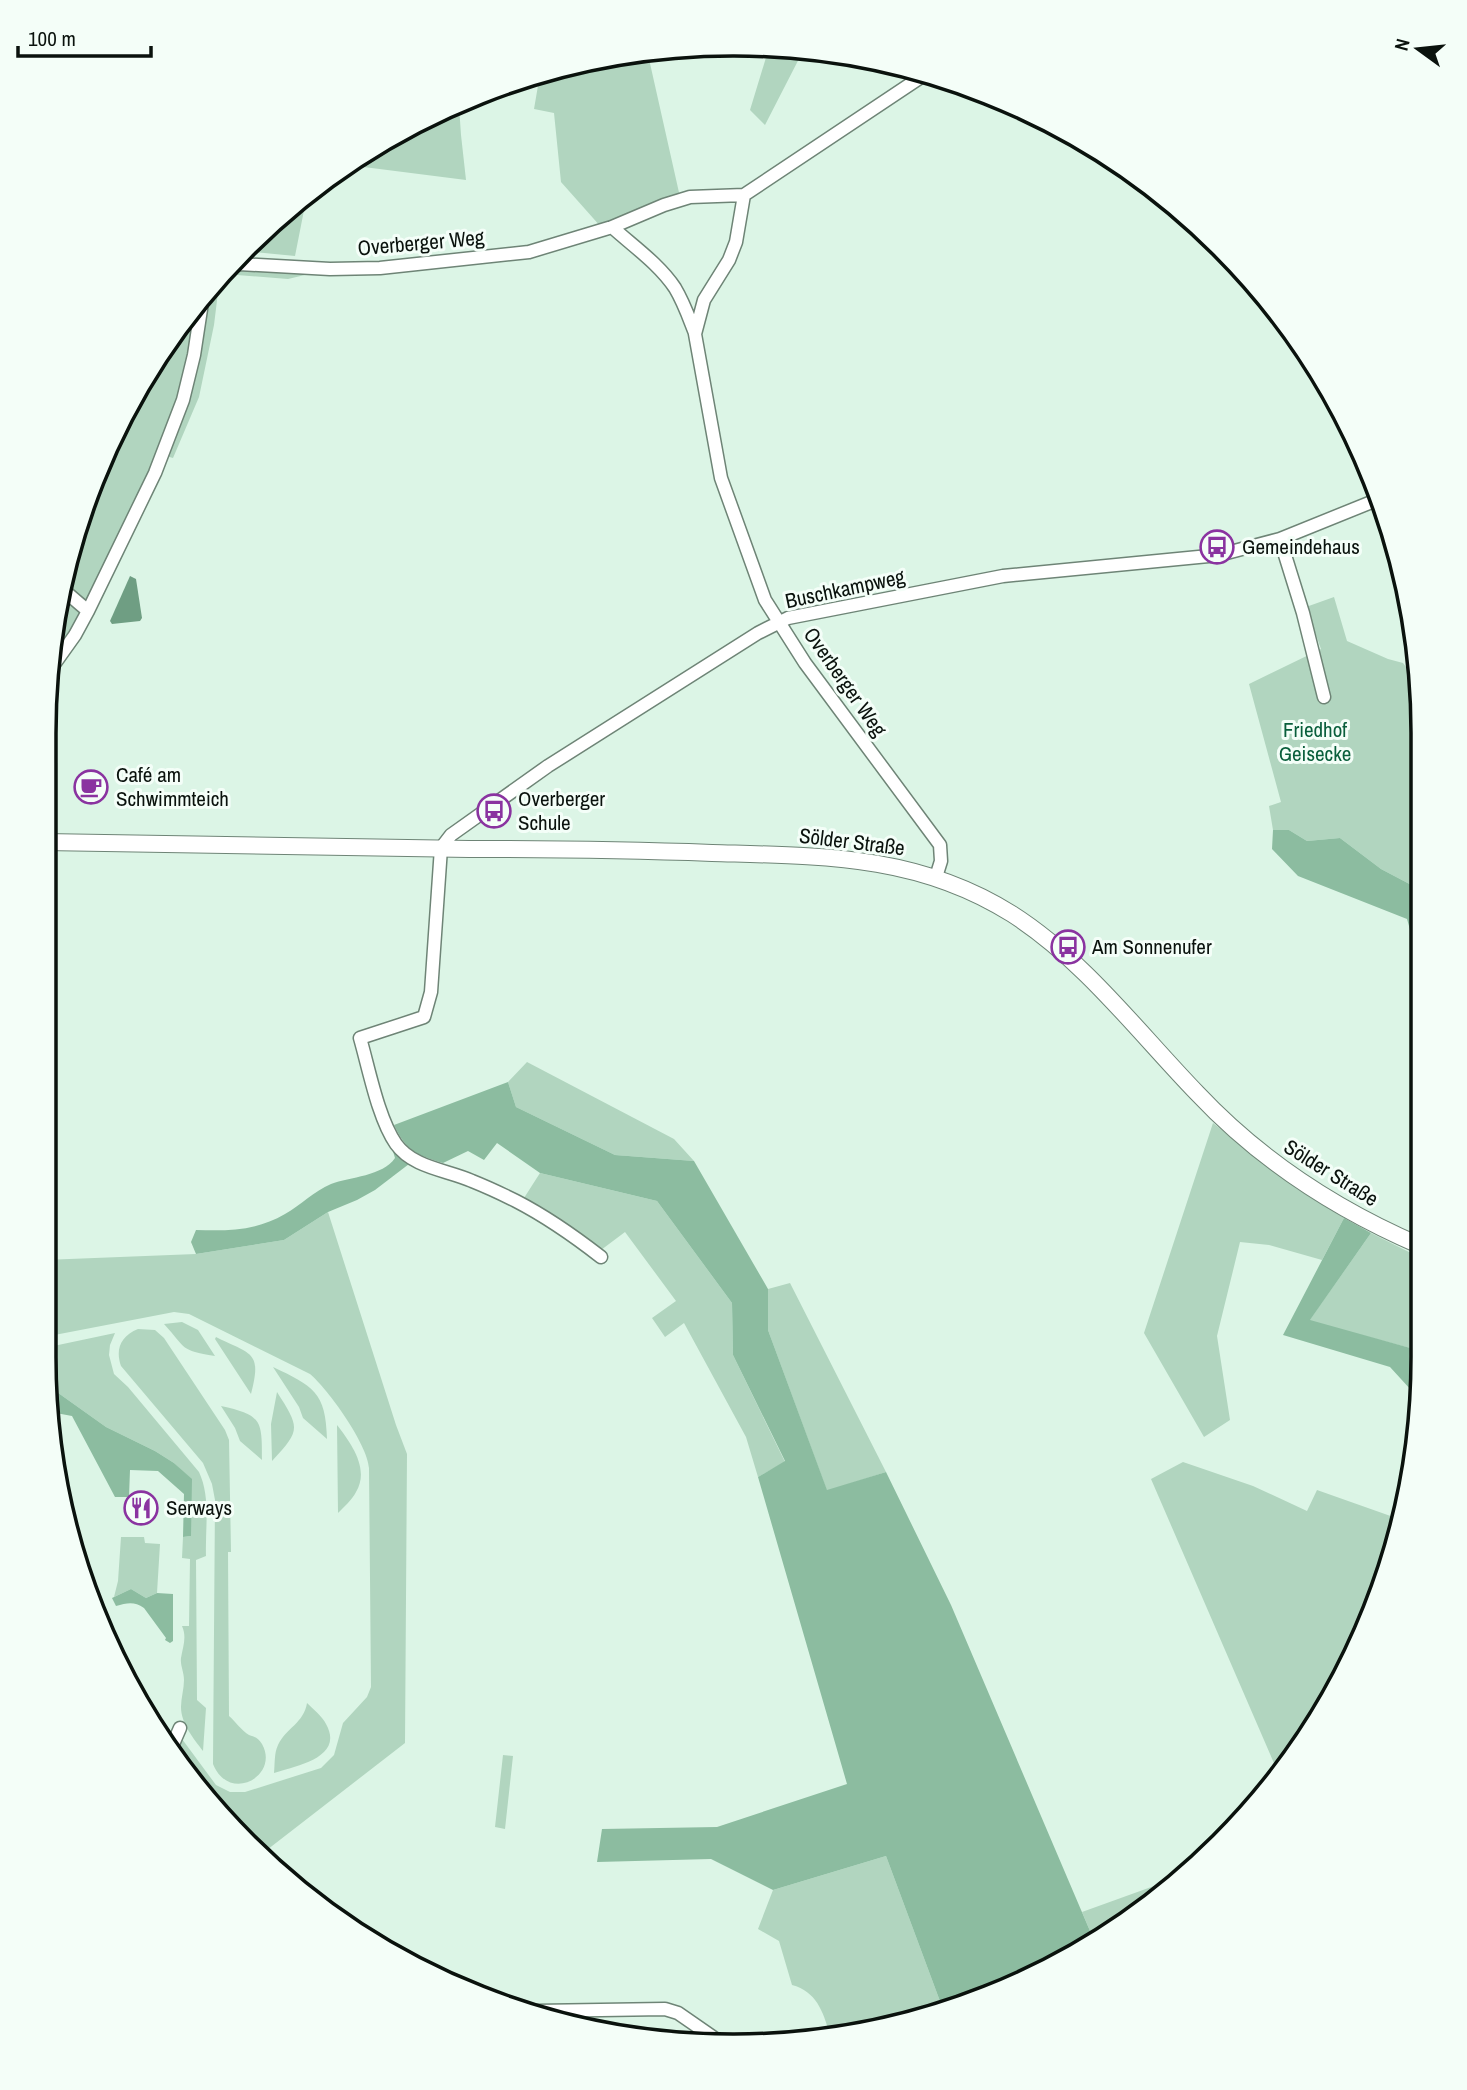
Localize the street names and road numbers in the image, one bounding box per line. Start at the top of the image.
street label: Overberger Weg [356,222,486,262]
street label: Buschkampweg [782,562,908,615]
street label: Overberger Weg [797,621,894,742]
street label: Sölder Straße [798,821,907,862]
street label: Sölder Straße [1279,1132,1384,1213]

